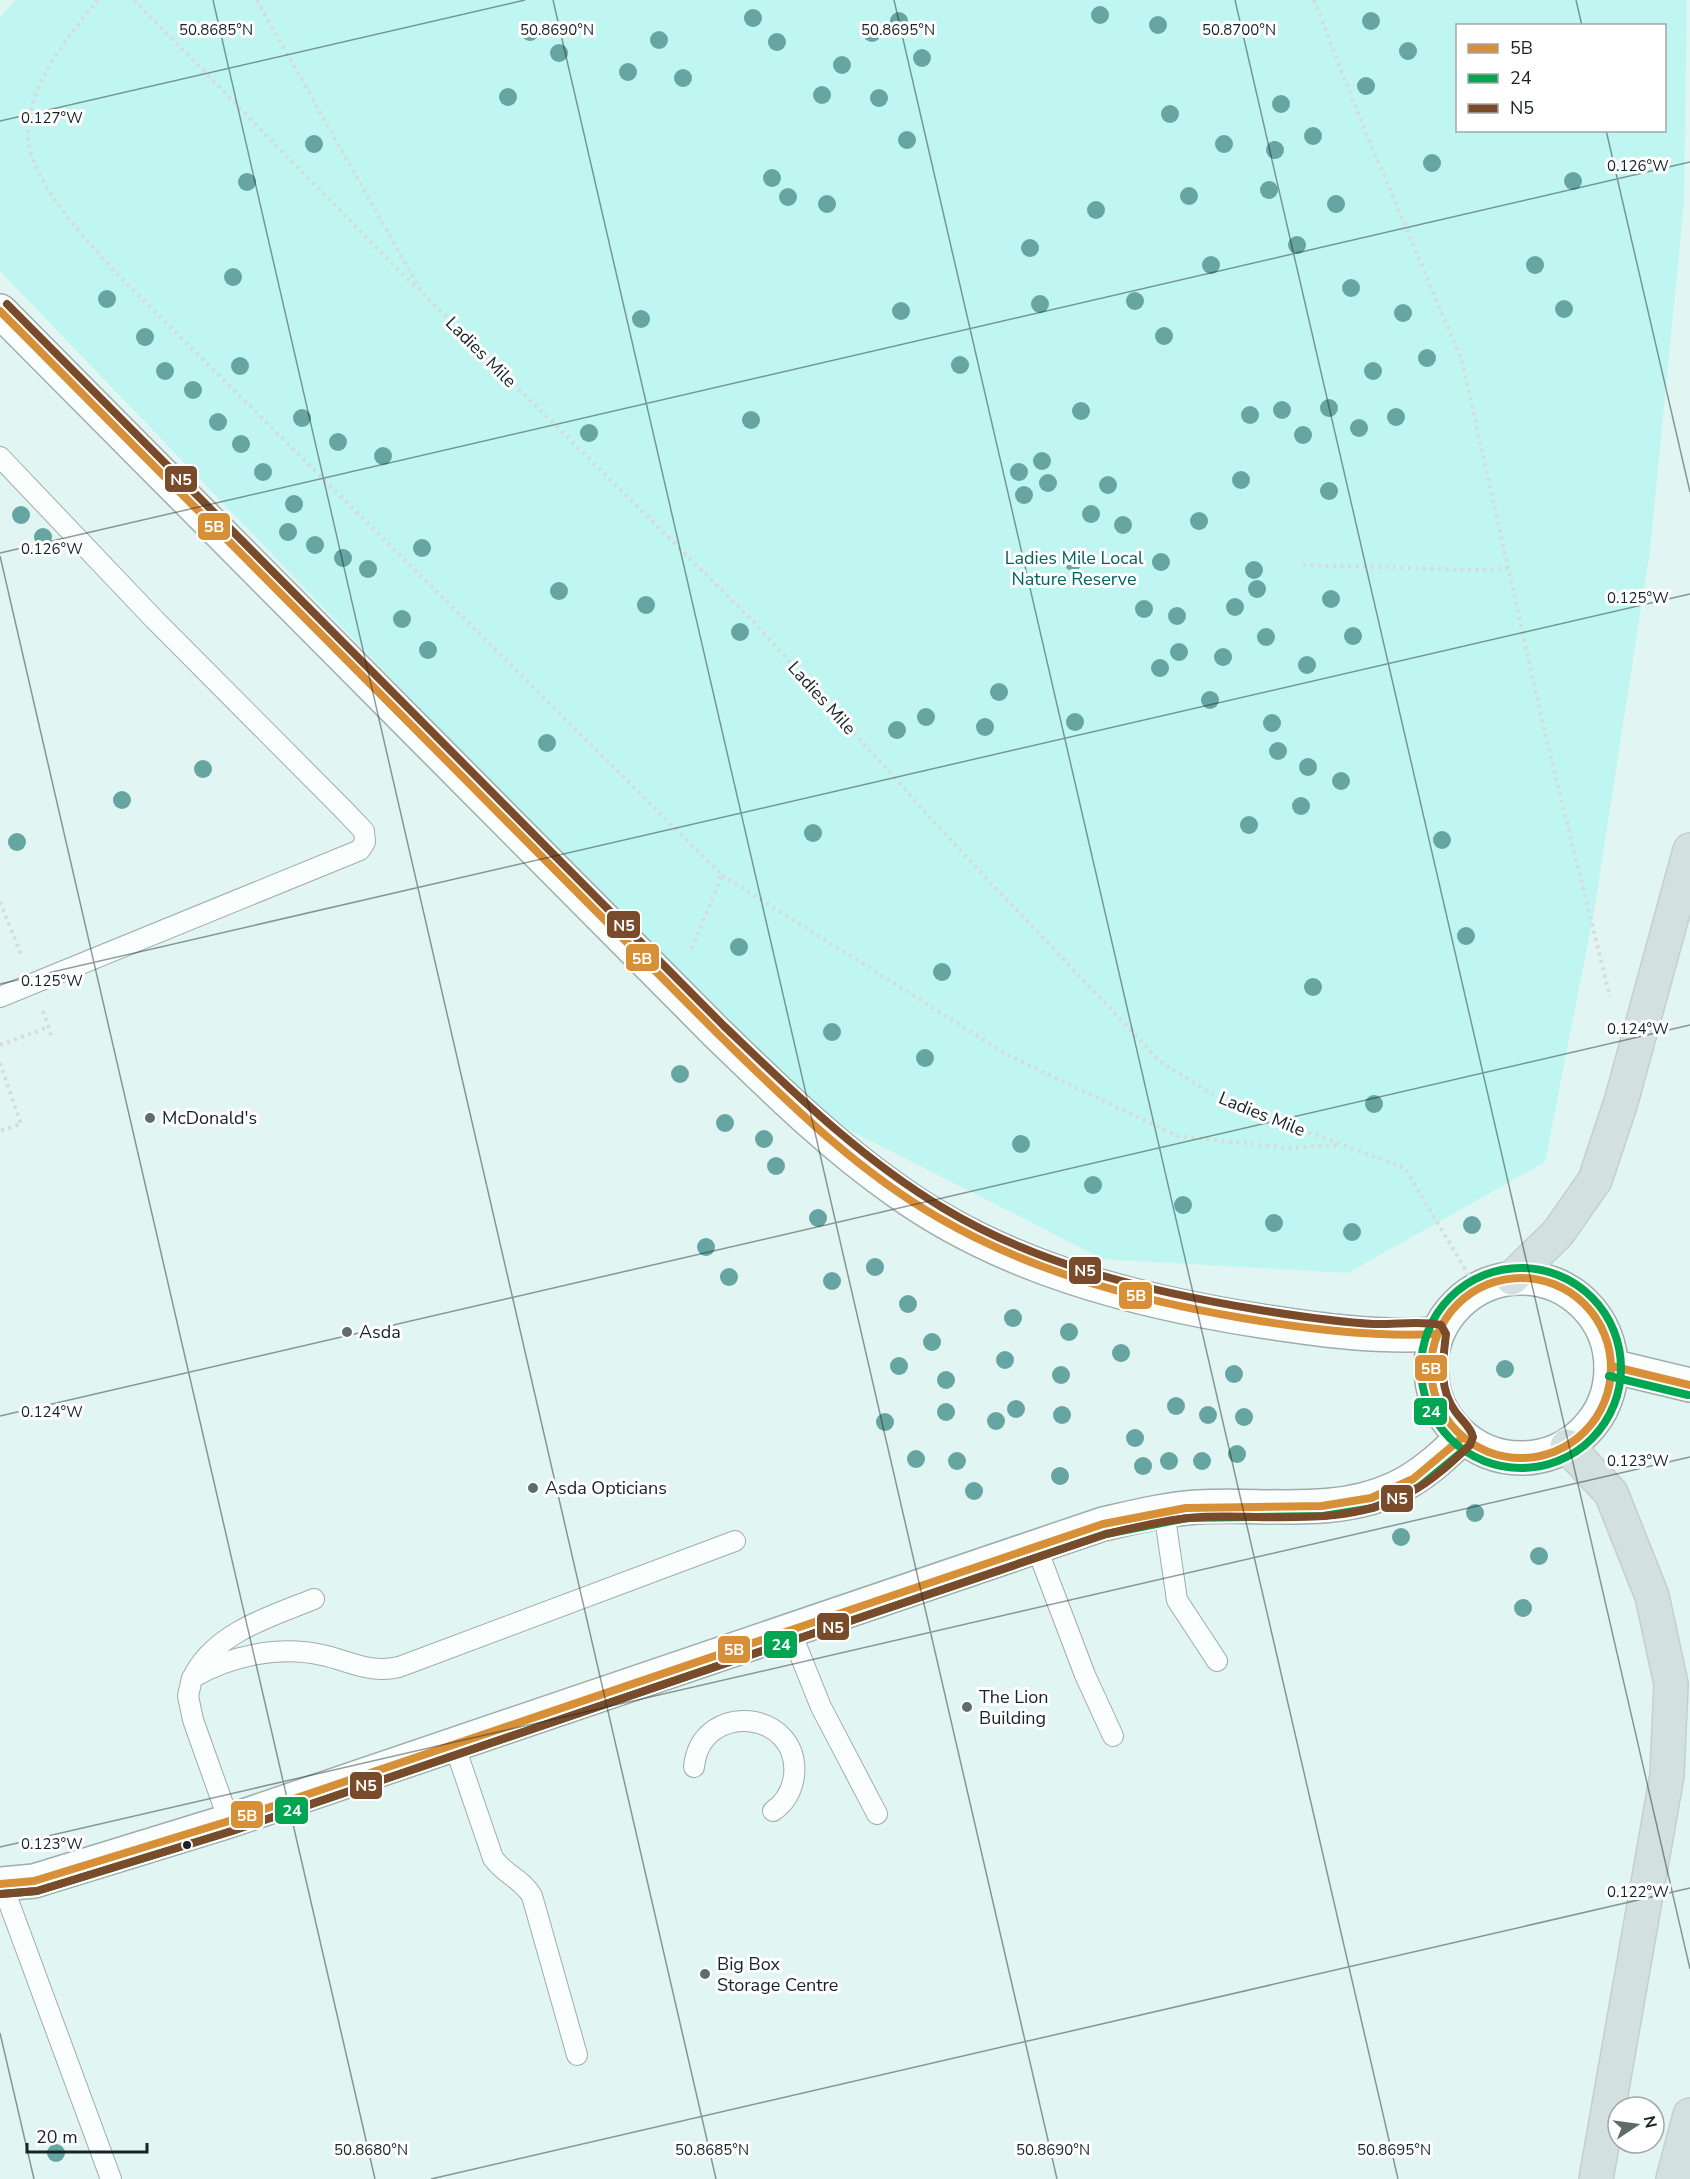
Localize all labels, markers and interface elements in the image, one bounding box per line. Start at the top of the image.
text: 50.8685°N [179,20,253,40]
text: 50.8690°N [520,20,594,40]
text: 50.8695°N [861,20,935,40]
text: 50.8700°N [1202,20,1276,40]
legend [1456,24,1666,132]
text: 5B [1510,36,1533,60]
text: 24 [1510,66,1532,90]
text: N5 [1510,96,1534,120]
text: 0.127°W [21,108,83,128]
text: 0.126°W [1607,156,1669,176]
street label: Ladies Mile [440,311,522,393]
line badge: N5 [164,465,198,493]
text: N5 [170,469,192,491]
line badge: 5B [197,512,231,541]
text: 5B [204,516,224,538]
text: 0.126°W [21,539,83,559]
park label: Ladies Mile Local Nature Reserve [1005,546,1144,591]
text: 0.125°W [1607,588,1669,608]
street label: Ladies Mile [783,656,861,740]
line badge: N5 [606,910,641,939]
text: N5 [613,915,635,937]
line badge: 5B [625,943,660,972]
text: 5B [632,948,652,970]
text: 0.125°W [21,971,83,991]
text: 0.124°W [1607,1019,1669,1039]
street label: Ladies Mile [1215,1086,1309,1142]
place label: McDonald's [162,1106,257,1130]
marker: McDonald's [143,1111,157,1125]
line badge: N5 [1068,1256,1102,1285]
text: N5 [1074,1260,1096,1282]
line badge: 5B [1118,1281,1153,1310]
text: 5B [1126,1285,1146,1307]
place label: Asda [359,1320,401,1344]
marker: Asda [340,1325,354,1339]
line badge: 5B [1414,1354,1448,1382]
text: 5B [1421,1358,1441,1380]
line badge: 24 [1413,1397,1448,1426]
text: 24 [1421,1401,1441,1423]
text: 0.124°W [21,1402,83,1422]
text: 0.123°W [1607,1451,1669,1471]
place label: Asda Opticians [545,1476,667,1500]
marker: Asda Opticians [526,1481,540,1495]
line badge: N5 [1380,1484,1414,1513]
text: N5 [1386,1488,1408,1510]
line badge: N5 [816,1612,850,1641]
text: N5 [822,1617,844,1639]
line badge: 24 [763,1630,798,1659]
text: 24 [771,1634,791,1656]
line badge: 5B [717,1635,751,1664]
text: 5B [724,1639,744,1661]
place label: The Lion Building [979,1685,1048,1730]
marker: The Lion Building [960,1700,974,1714]
line badge: N5 [349,1771,383,1800]
text: N5 [355,1775,377,1797]
line badge: 24 [274,1796,309,1825]
line badge: 5B [230,1800,264,1829]
text: 24 [282,1800,302,1822]
text: 5B [237,1805,257,1827]
text: 0.123°W [21,1834,83,1854]
unlabelled marker [181,1839,193,1851]
text: 0.122°W [1607,1882,1669,1902]
place label: Big Box Storage Centre [717,1952,838,1997]
marker: Big Box Storage Centre [698,1967,712,1981]
north arrow [1606,2095,1666,2155]
text: N [1638,2114,1662,2130]
scale bar [27,2116,147,2154]
text: 20 m [36,2125,78,2149]
text: 50.8680°N [334,2140,408,2160]
text: 50.8685°N [675,2140,749,2160]
text: 50.8690°N [1016,2140,1090,2160]
text: 50.8695°N [1357,2140,1431,2160]

